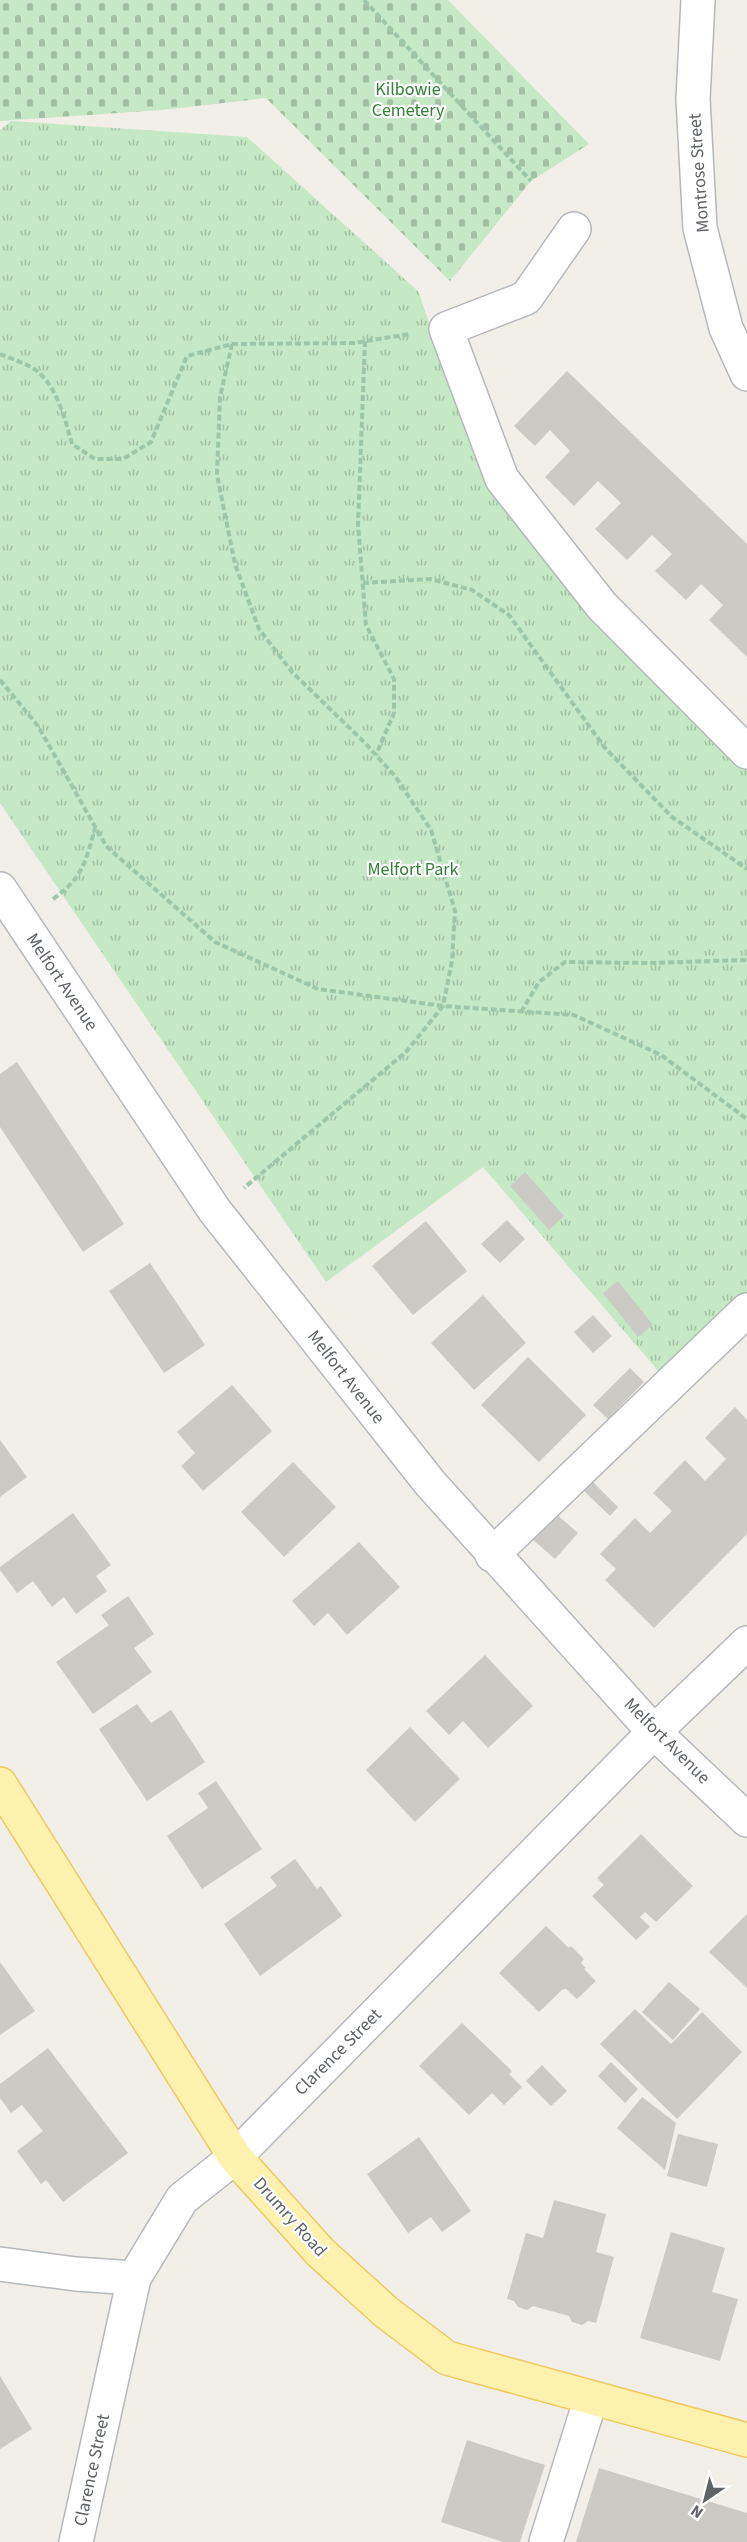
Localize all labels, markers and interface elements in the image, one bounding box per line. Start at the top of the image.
park label: Kilbowie Cemetery [372,77,445,123]
street label: Montrose Street [682,112,716,234]
park label: Melfort Park [367,857,459,882]
street label: Melfort Avenue [20,928,104,1036]
street label: Melfort Avenue [301,1325,391,1429]
street label: Melfort Avenue [618,1692,716,1790]
street label: Clarence Street [289,2003,387,2101]
street label: Drumry Road [247,2172,333,2262]
street label: Clarence Street [68,2412,116,2528]
north arrow [675,2470,735,2530]
text: N [686,2499,708,2524]

